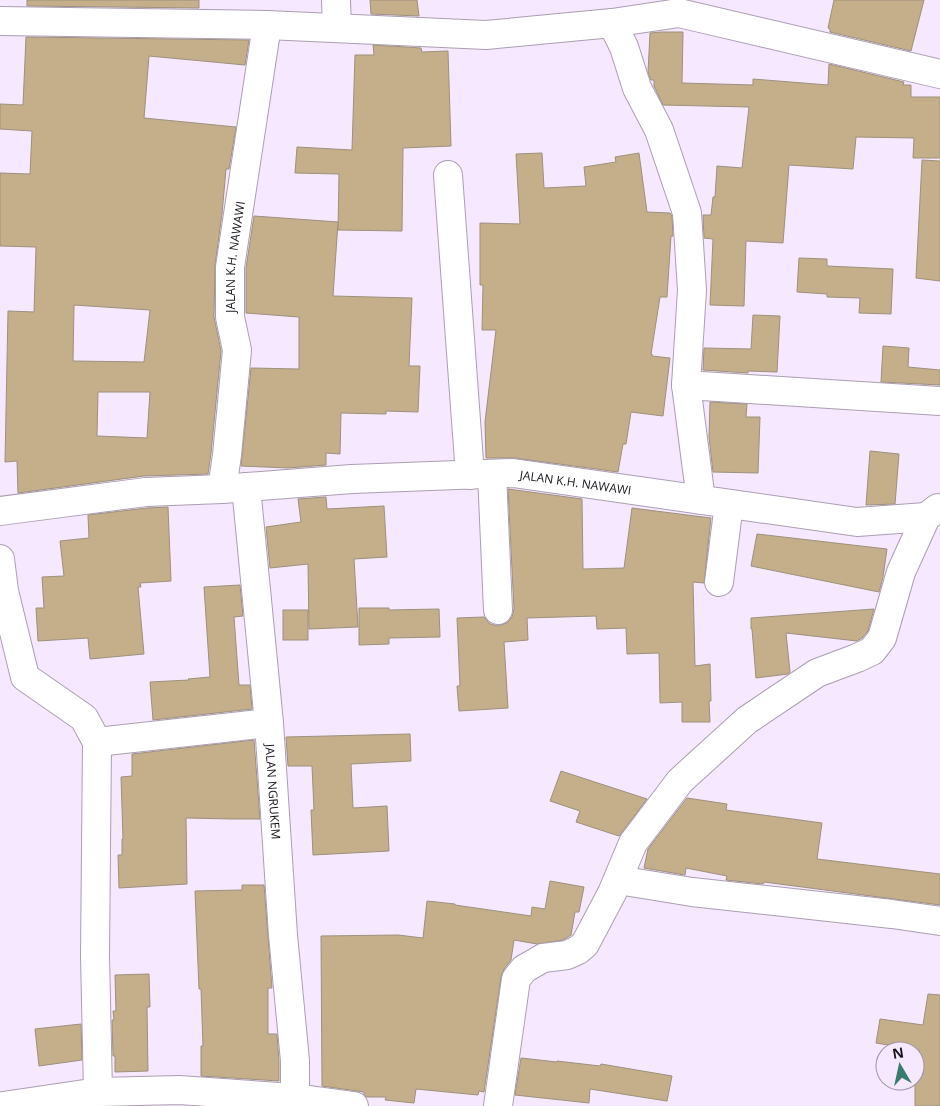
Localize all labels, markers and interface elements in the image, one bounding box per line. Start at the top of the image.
street label: JALAN K.H. NAWAWI [221,200,248,314]
street label: JALAN K.H. NAWAWI [518,465,632,498]
street label: JALAN NGRUKEM [262,742,285,840]
north arrow [875,1041,925,1091]
text: N [891,1042,905,1063]

